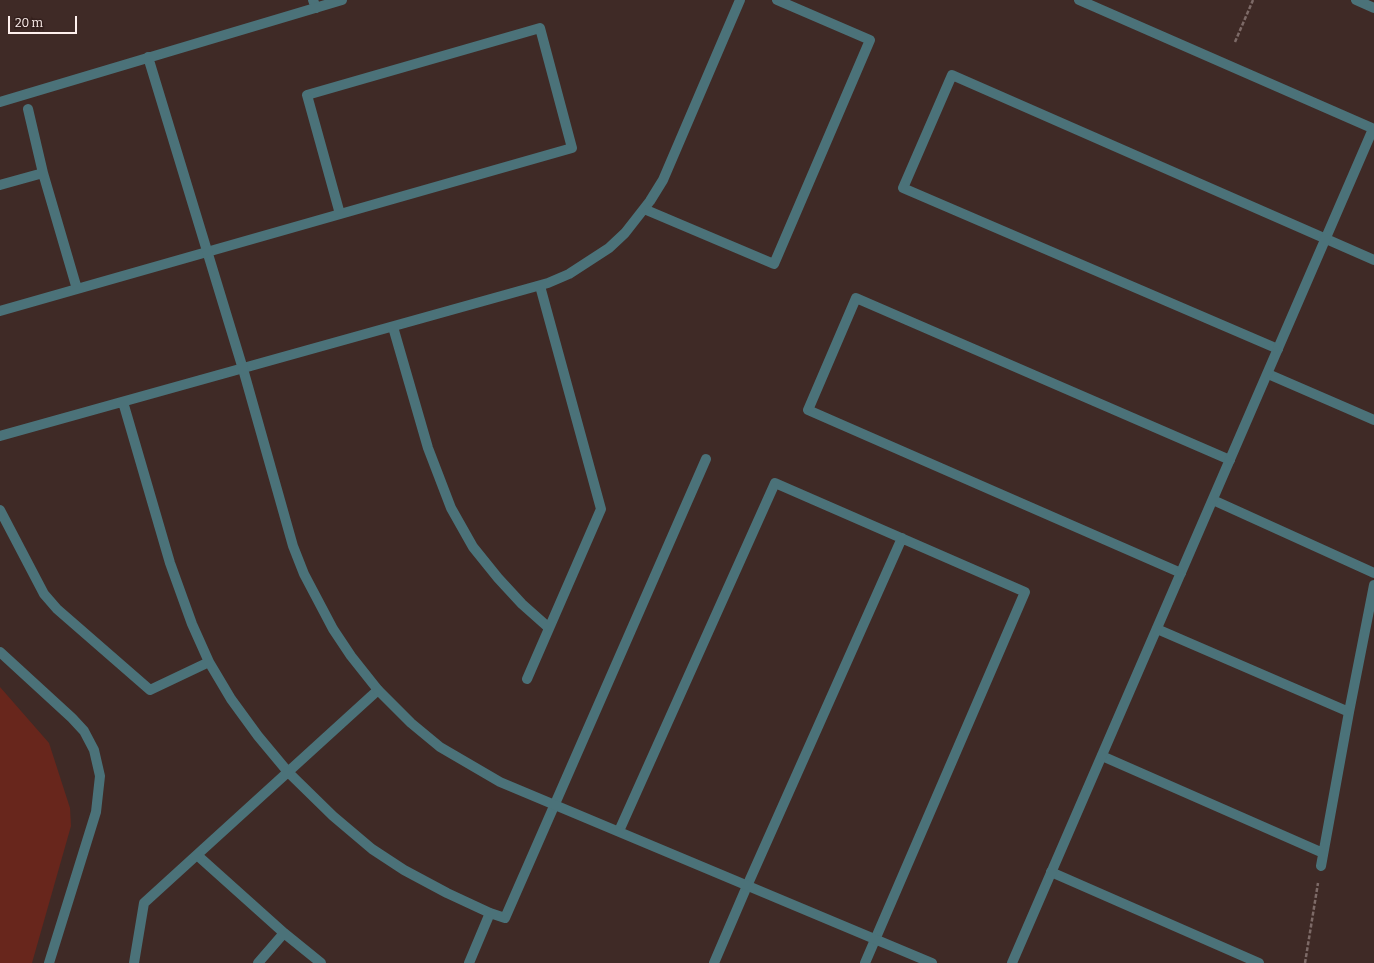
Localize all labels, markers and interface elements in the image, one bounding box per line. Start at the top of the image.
scale bar [10,8,79,34]
text: 20 m [15,16,43,30]

